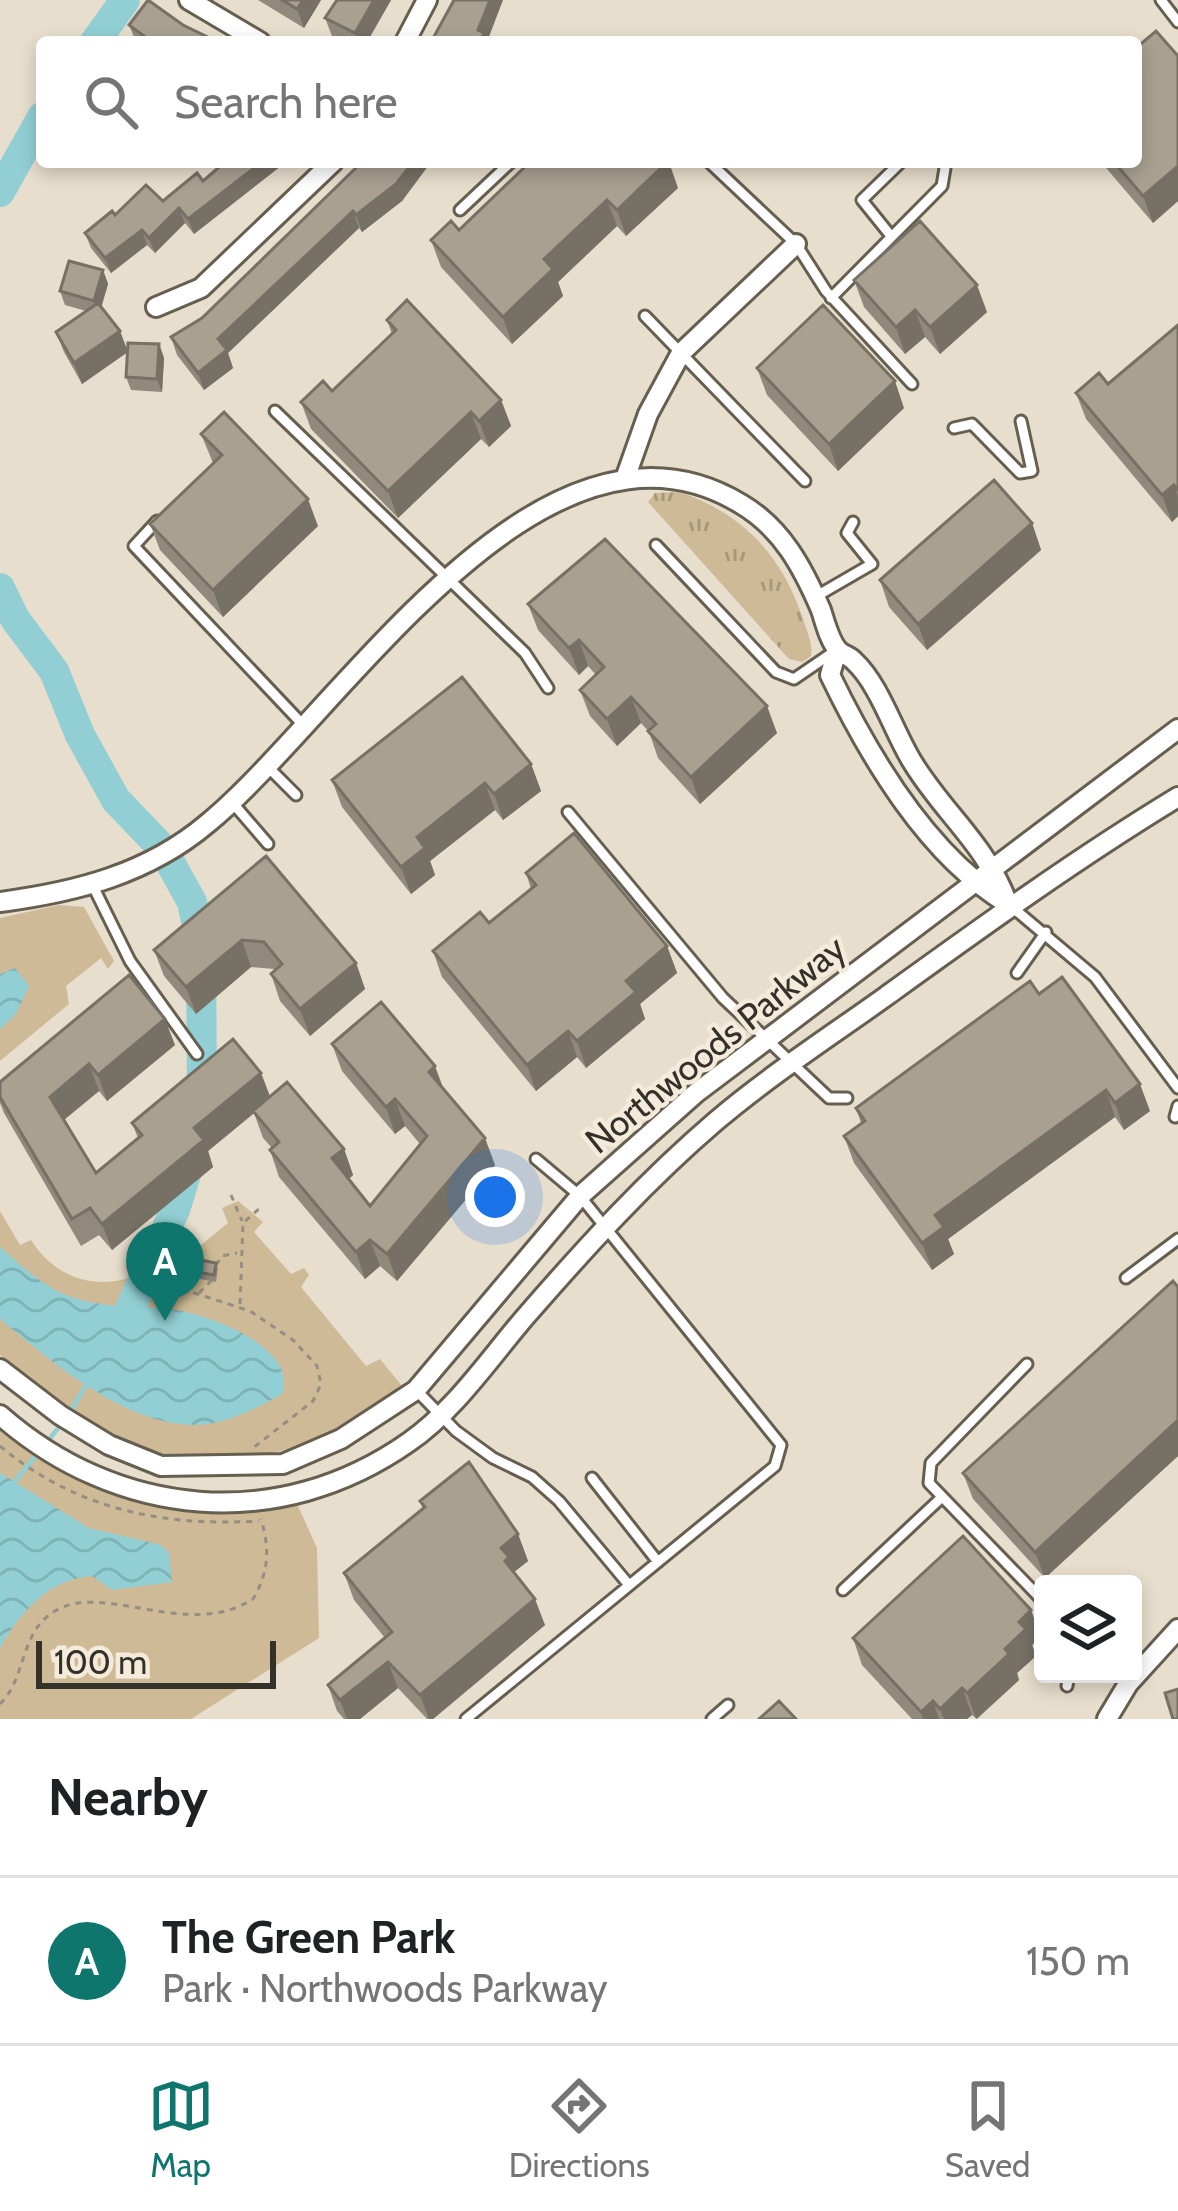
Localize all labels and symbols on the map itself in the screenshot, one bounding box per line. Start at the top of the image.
street label: Northwoods Parkway [576,926,854,1162]
your location [465,1167,525,1227]
pin: A [126,1222,204,1321]
scale bar [36,1635,276,1688]

